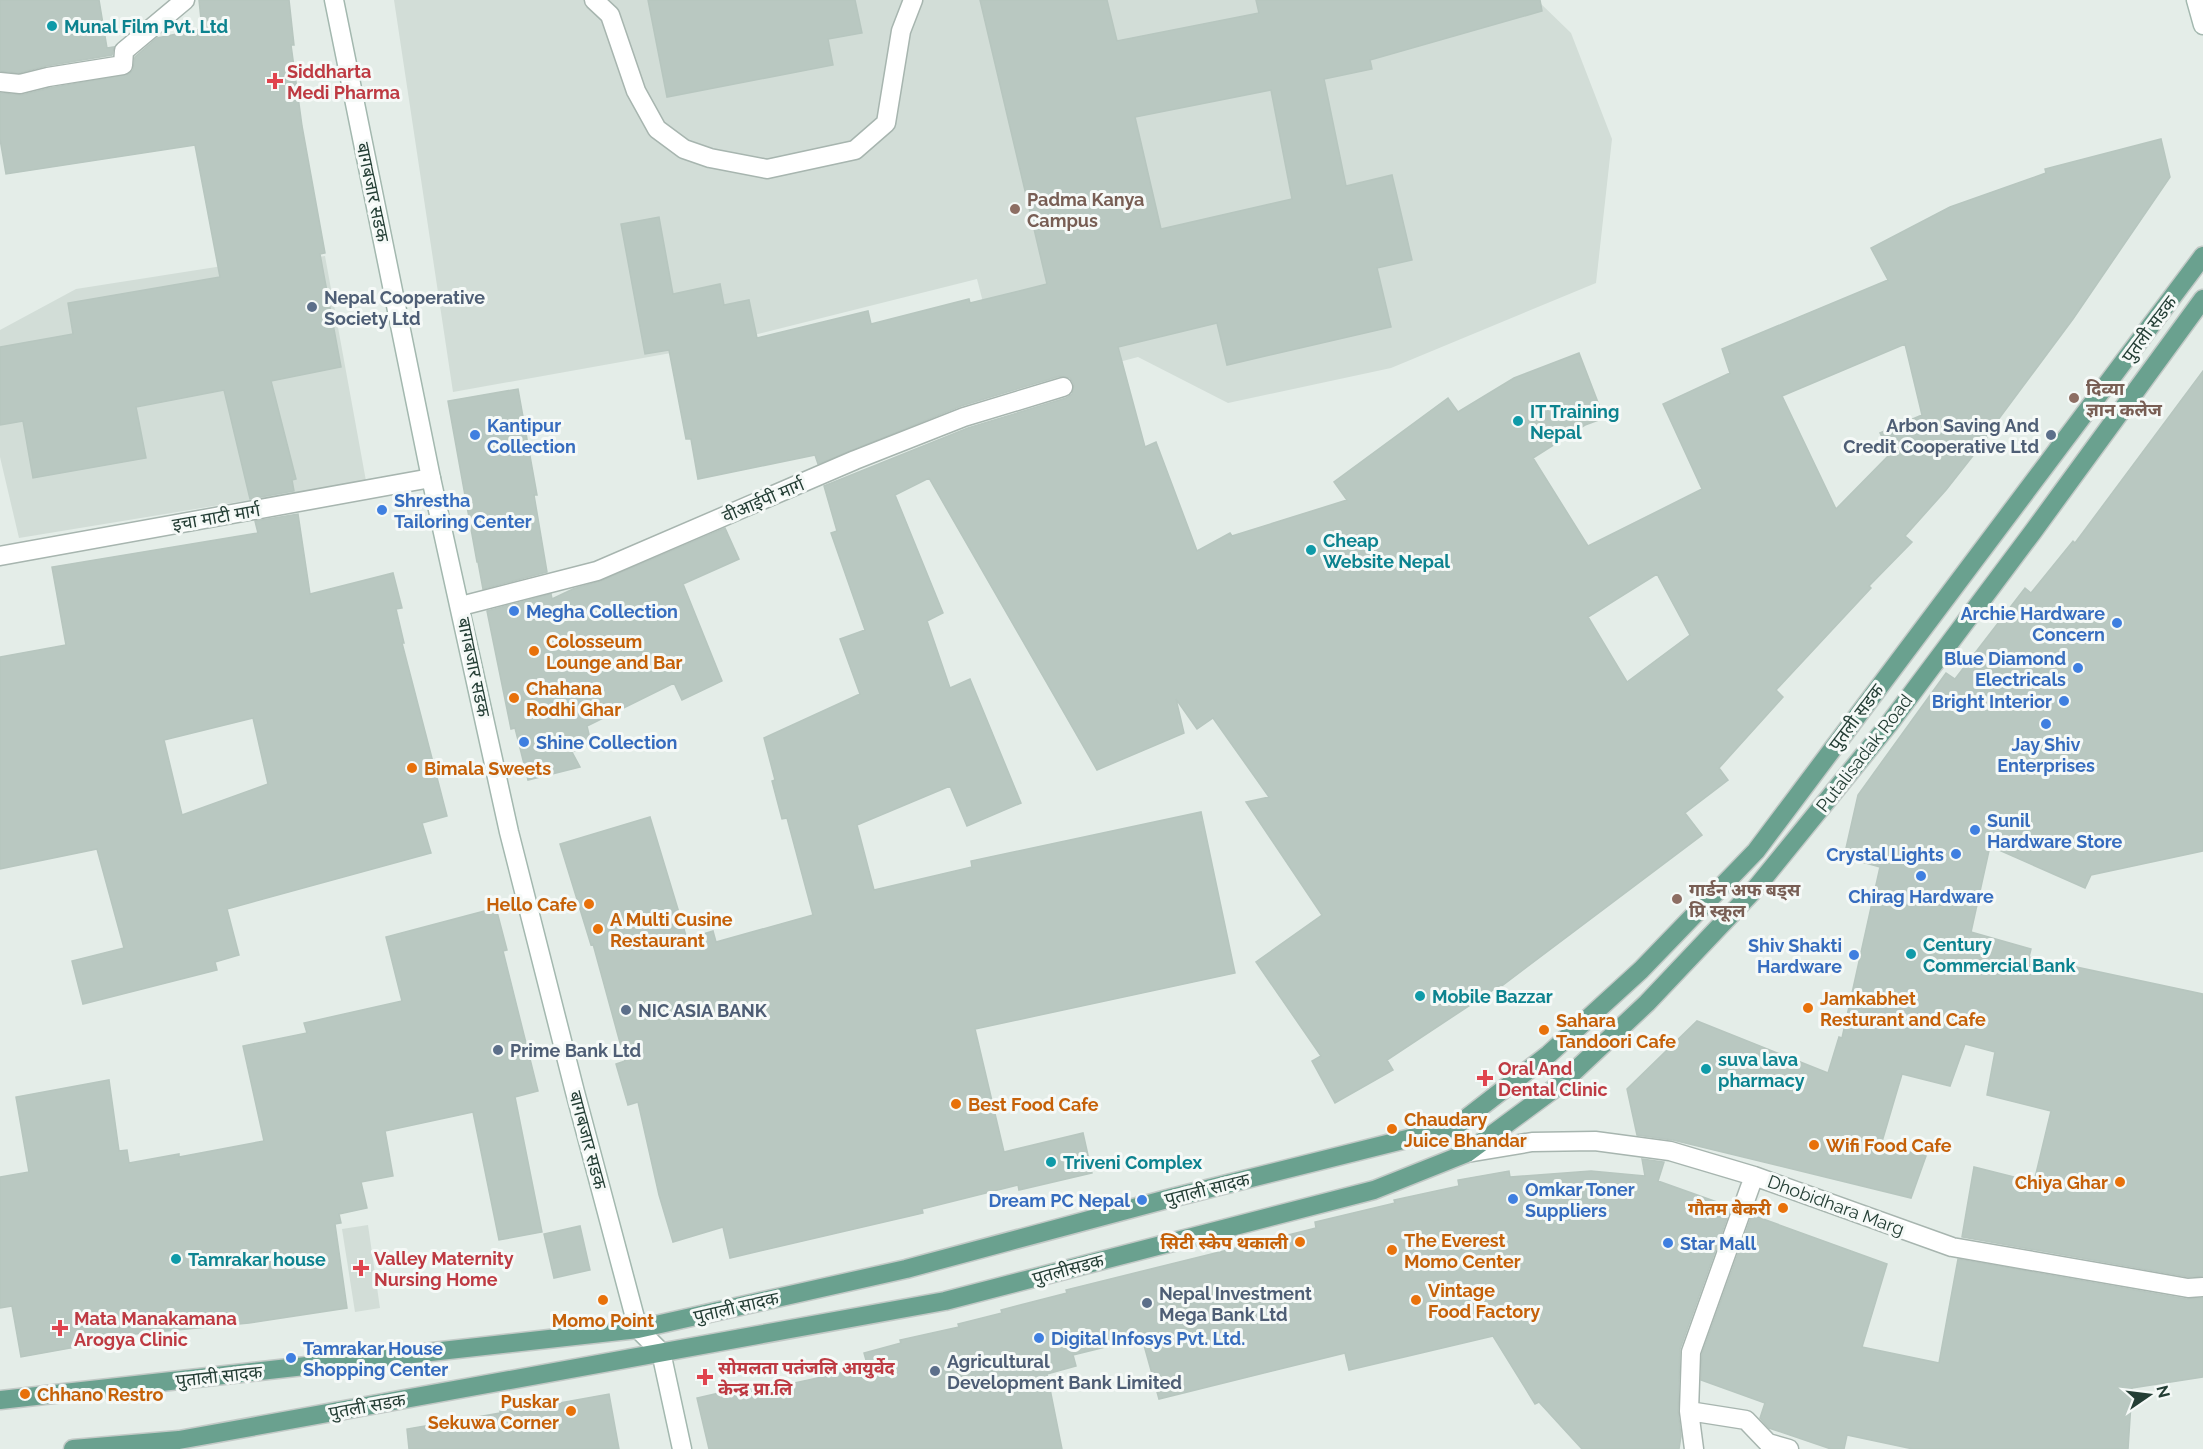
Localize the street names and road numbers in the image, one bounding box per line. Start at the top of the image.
street label: बागबजार सडक [352,140,394,245]
street label: पुतली सडक [2117,291,2183,367]
street label: वीआईपी मार्ग [719,473,808,527]
street label: इचा माटी मार्ग [170,499,263,535]
street label: बागबजार सडक [453,615,495,720]
street label: पुतली सडक [1824,679,1890,755]
street label: Putalisadak Road [1812,690,1916,816]
street label: बागबजार सडक [565,1089,612,1193]
street label: पुताली सादक [1162,1168,1253,1212]
street label: Dhobidhara Marg [1765,1171,1907,1239]
street label: पुतलीसडक [1030,1249,1108,1291]
street label: पुताली सादक [691,1287,782,1329]
street label: पुताली सादक [175,1361,265,1393]
street label: पुतली सडक [327,1389,409,1425]

